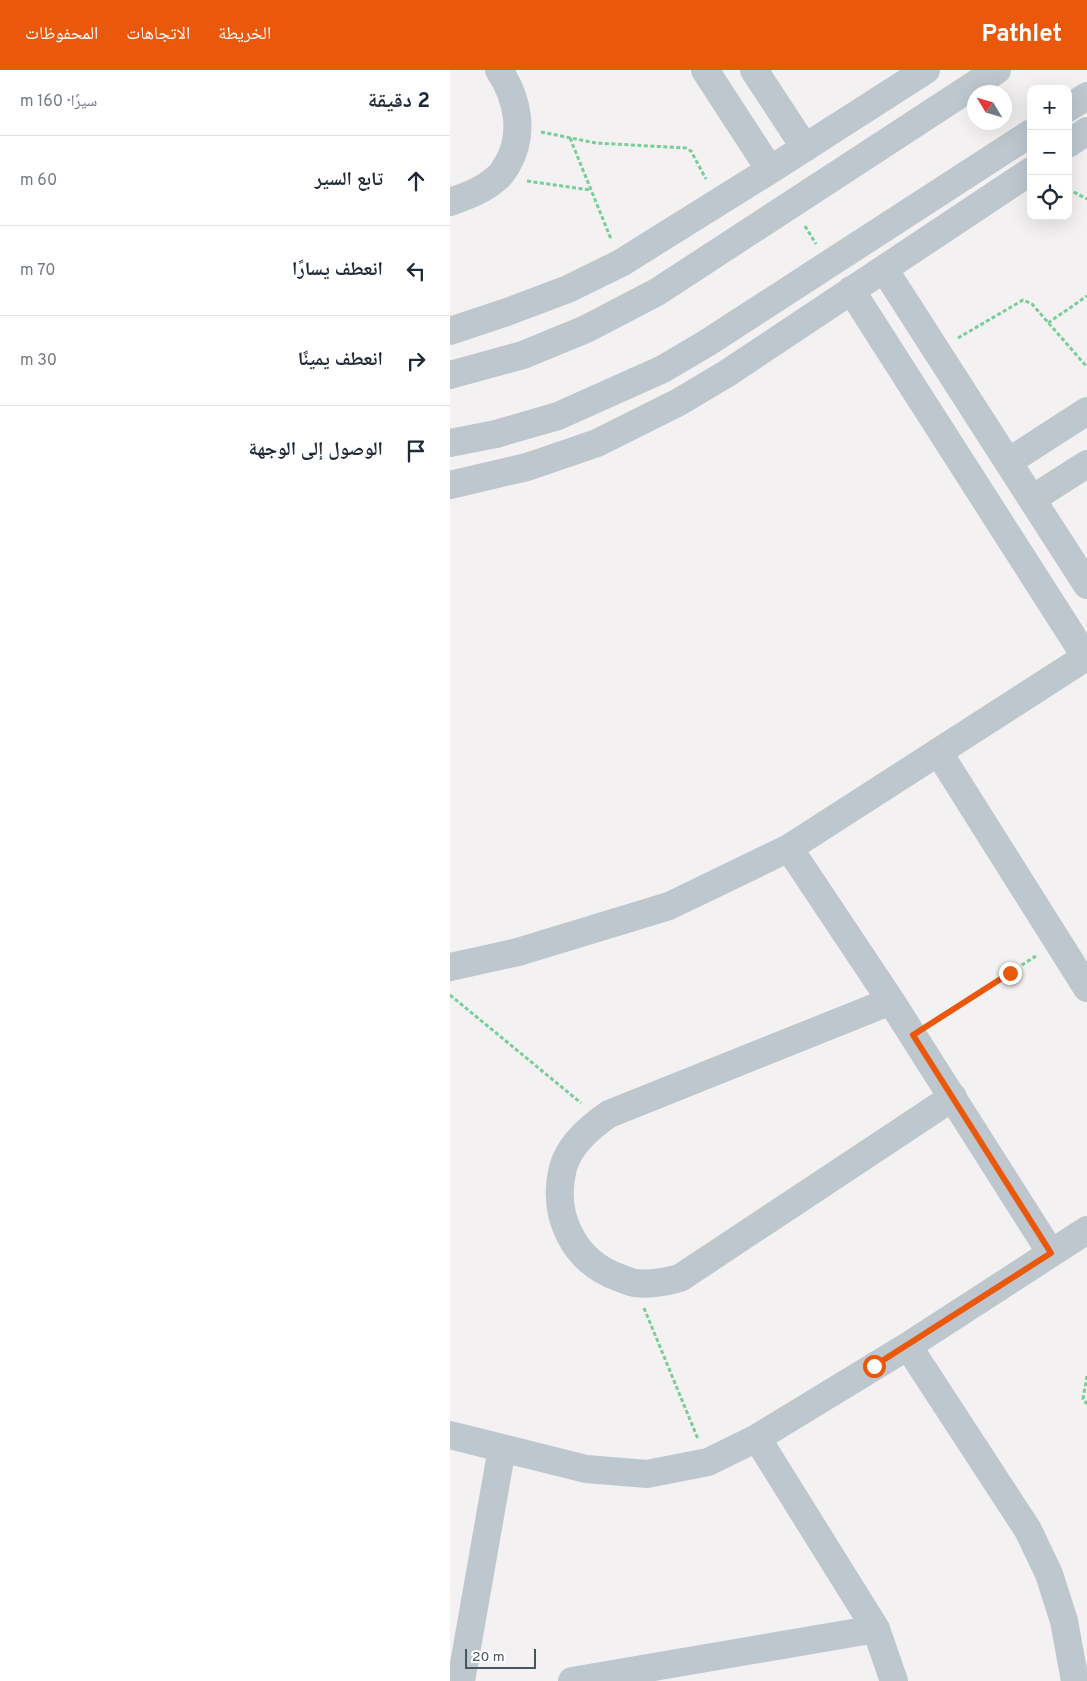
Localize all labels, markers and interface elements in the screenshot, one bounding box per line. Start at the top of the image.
text: Pathlet [981,20,1062,50]
text: المحفوظات [25,23,98,46]
text: الاتجاهات [126,23,190,46]
text: الخريطة [218,23,271,46]
north arrow [967,85,1012,130]
map controls [1027,85,1072,220]
button: + [1027,85,1072,130]
text: 2 دقيقة [368,88,430,115]
text: سيرًا · 160 m [20,92,97,112]
button: − [1027,130,1072,175]
icon: ahead [402,167,430,195]
text: تابع السير [315,168,383,192]
text: 60 m [20,171,57,191]
button: locate [1027,175,1072,220]
icon: left [402,257,430,285]
text: انعطف يسارًا [292,258,383,282]
text: 70 m [20,261,55,281]
icon: right [402,347,430,375]
text: انعطف يمينًا [298,348,383,372]
text: 30 m [20,351,57,371]
icon: arrive [402,437,430,465]
text: الوصول إلى الوجهة [249,438,383,462]
route end [999,962,1022,985]
route start [863,1355,886,1378]
scale bar [465,1646,536,1669]
text: 20 m [472,1649,505,1666]

